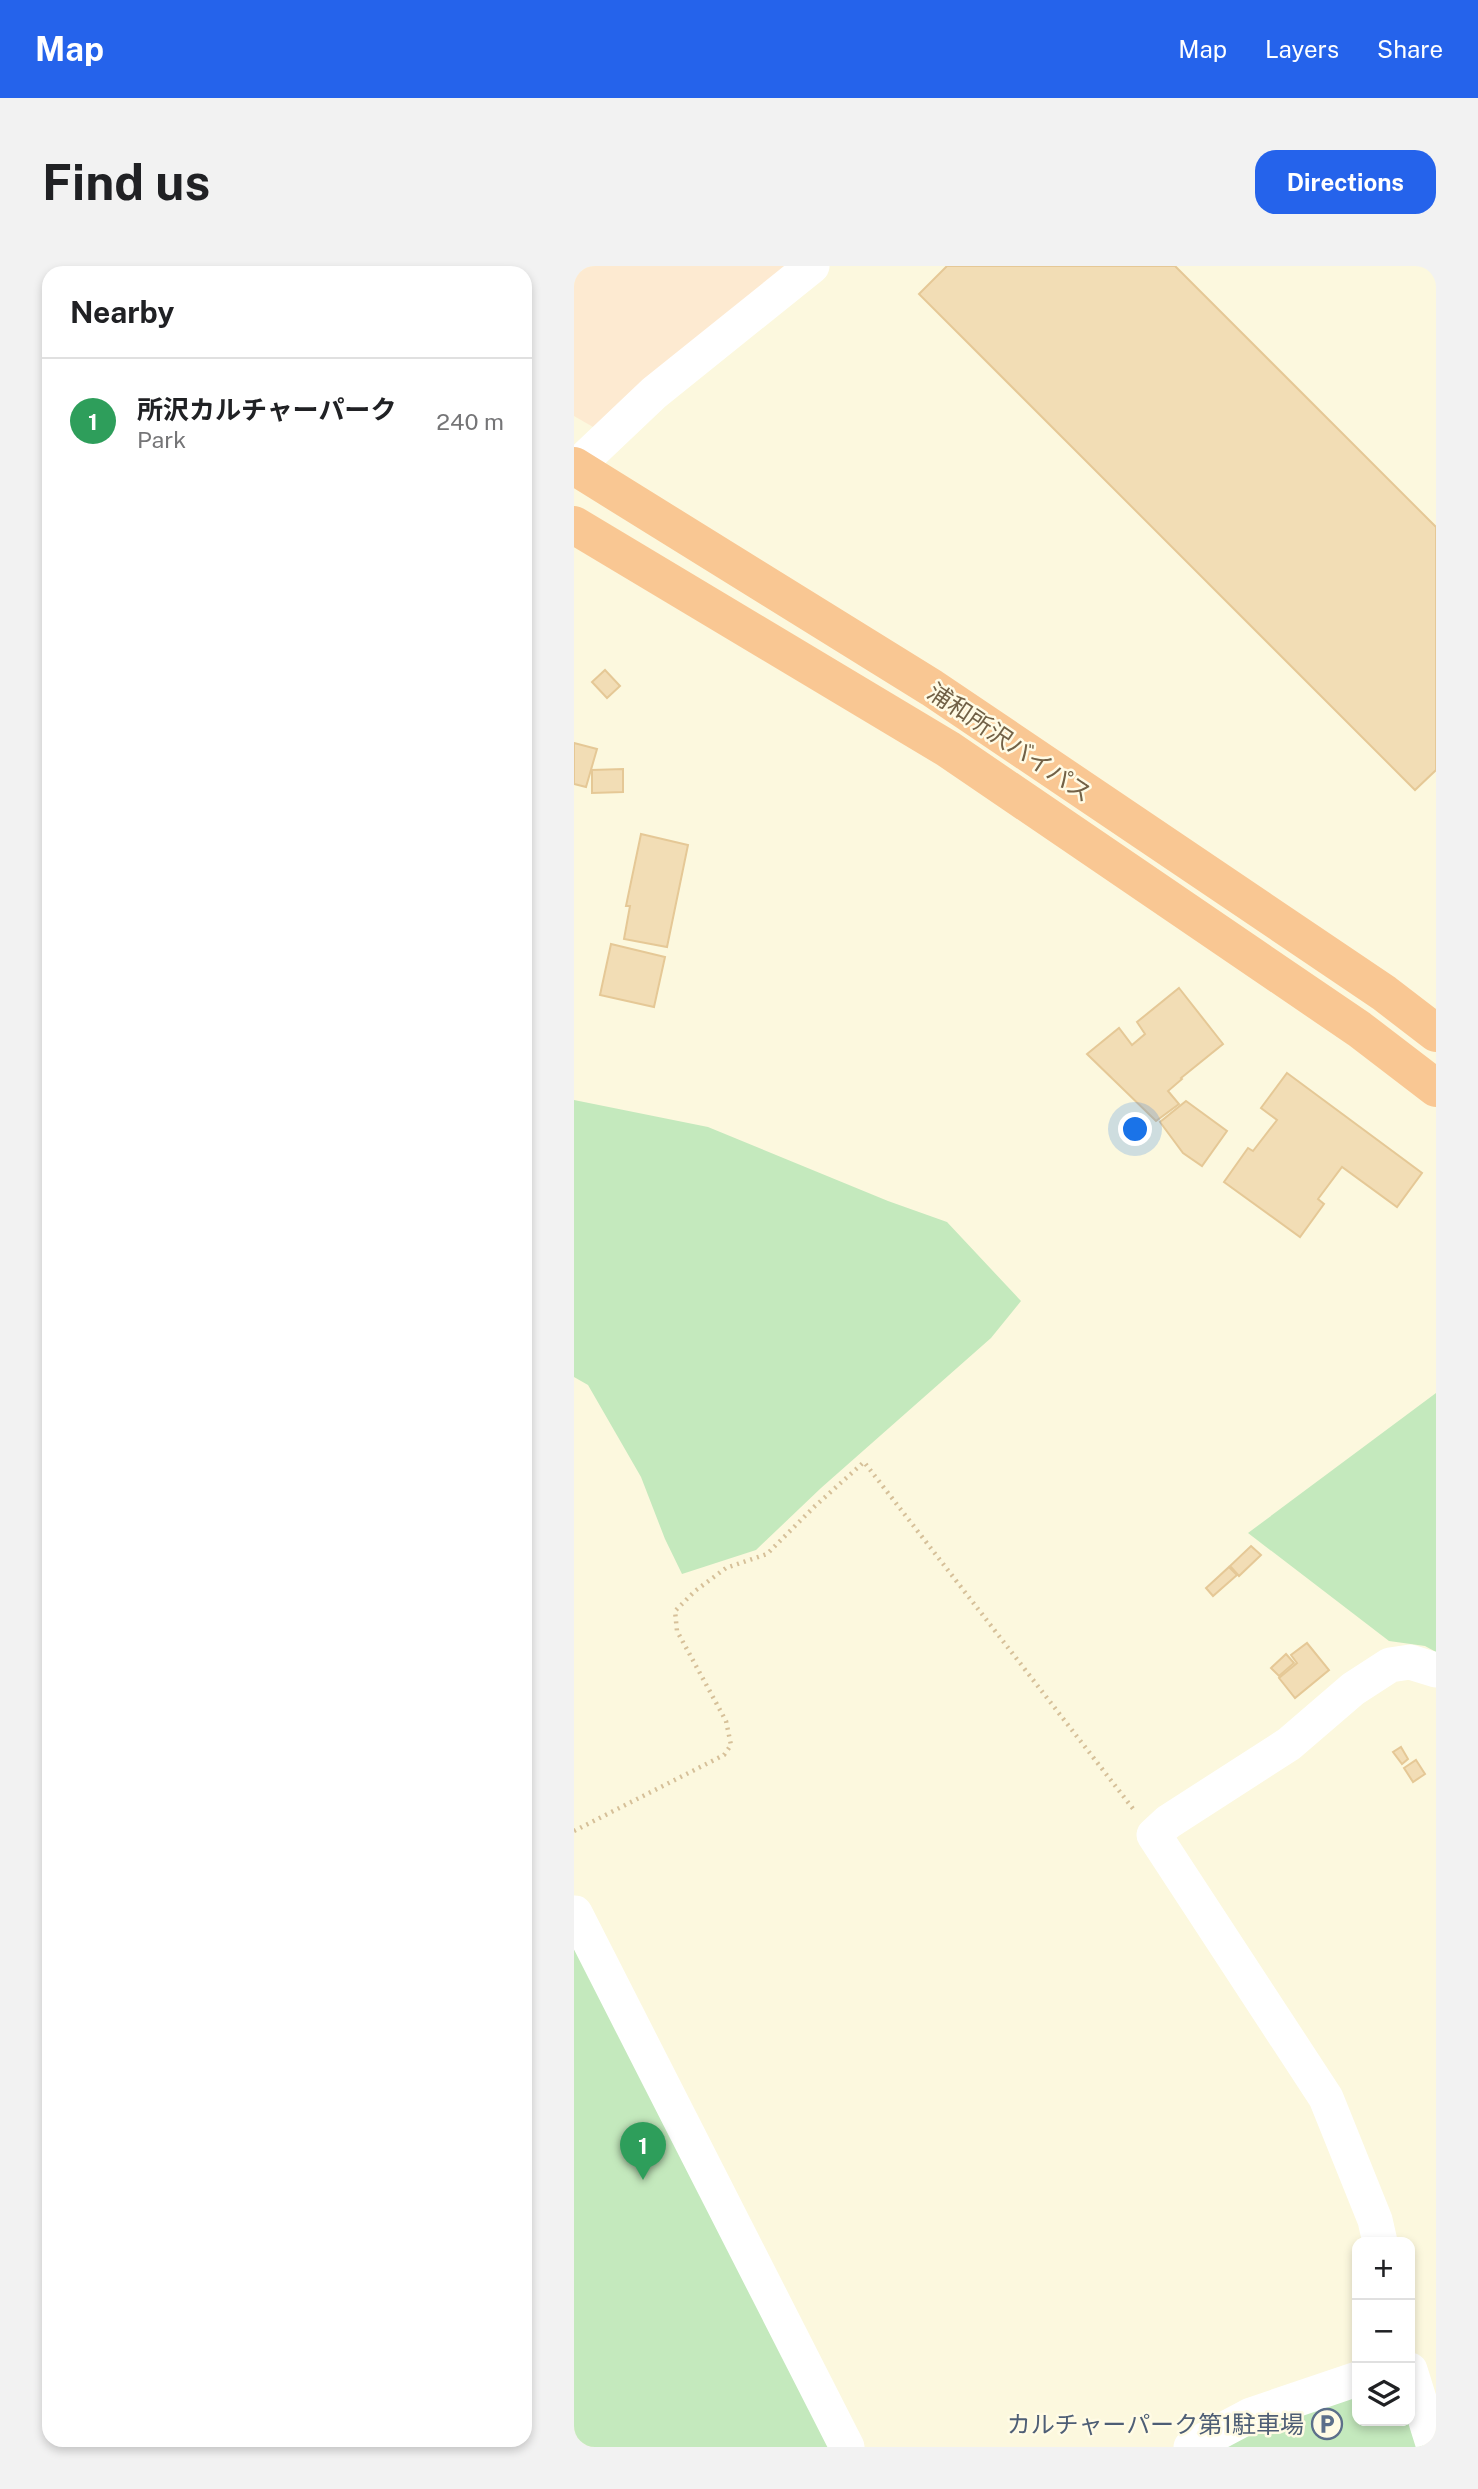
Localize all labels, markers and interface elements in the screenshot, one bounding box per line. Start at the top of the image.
text: Map [35,30,104,68]
text: Map [1178,35,1227,63]
text: Layers [1265,35,1339,63]
text: Share [1377,35,1443,63]
button: Directions [1255,150,1436,214]
text: Find us [42,153,210,211]
text: Nearby [70,294,174,330]
text: 所沢カルチャーパーク [137,394,396,425]
text: 1 [88,408,98,435]
text: 240 m [436,408,504,435]
text: Park [137,426,186,453]
street label: 浦和所沢バイパス [923,677,1097,807]
your location [1118,1112,1152,1146]
pin: 1 [620,2122,666,2180]
map controls [1352,2237,1415,2426]
button: + [1352,2237,1415,2300]
button: − [1352,2300,1415,2363]
button: layers [1352,2363,1415,2426]
parking icon: カルチャーパーク第1駐車場 [1310,2407,1344,2441]
place label: カルチャーパーク第1駐車場 [1007,2410,1304,2438]

